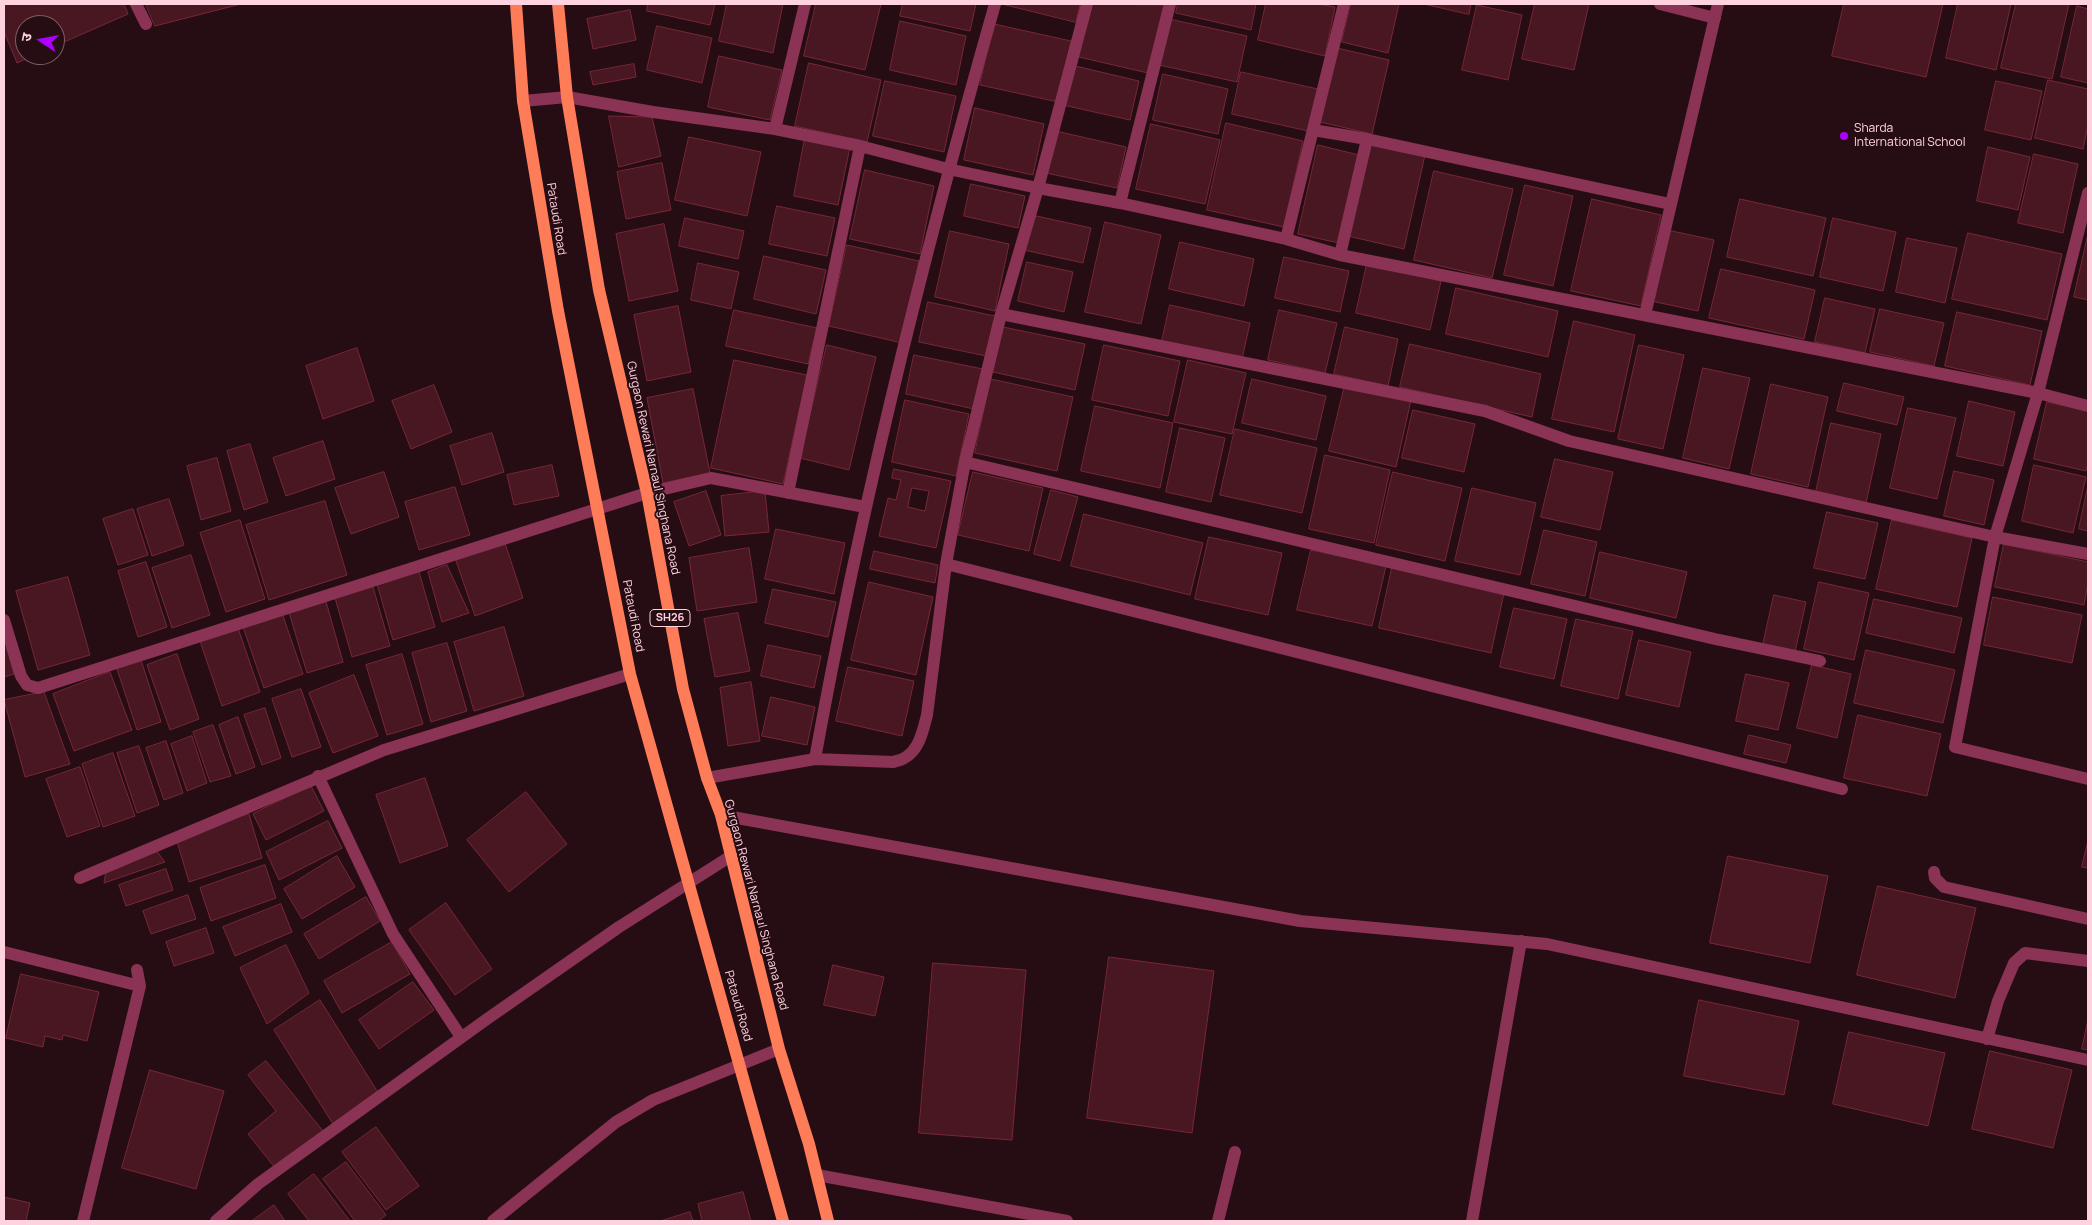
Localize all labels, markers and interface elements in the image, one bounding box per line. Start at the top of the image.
north arrow [15,15,65,65]
text: उ [16,31,36,43]
place label: Sharda International School [1854,122,1965,150]
marker: Sharda International School [1838,130,1850,142]
street label: Pataudi Road [543,182,569,256]
street label: Gurgaon Rewari Narnaul Singhana Road [623,360,683,576]
street label: Pataudi Road [619,579,647,653]
road number: SH26 [650,610,690,626]
street label: Gurgaon Rewari Narnaul Singhana Road [721,798,791,1012]
street label: Pataudi Road [721,969,755,1043]

